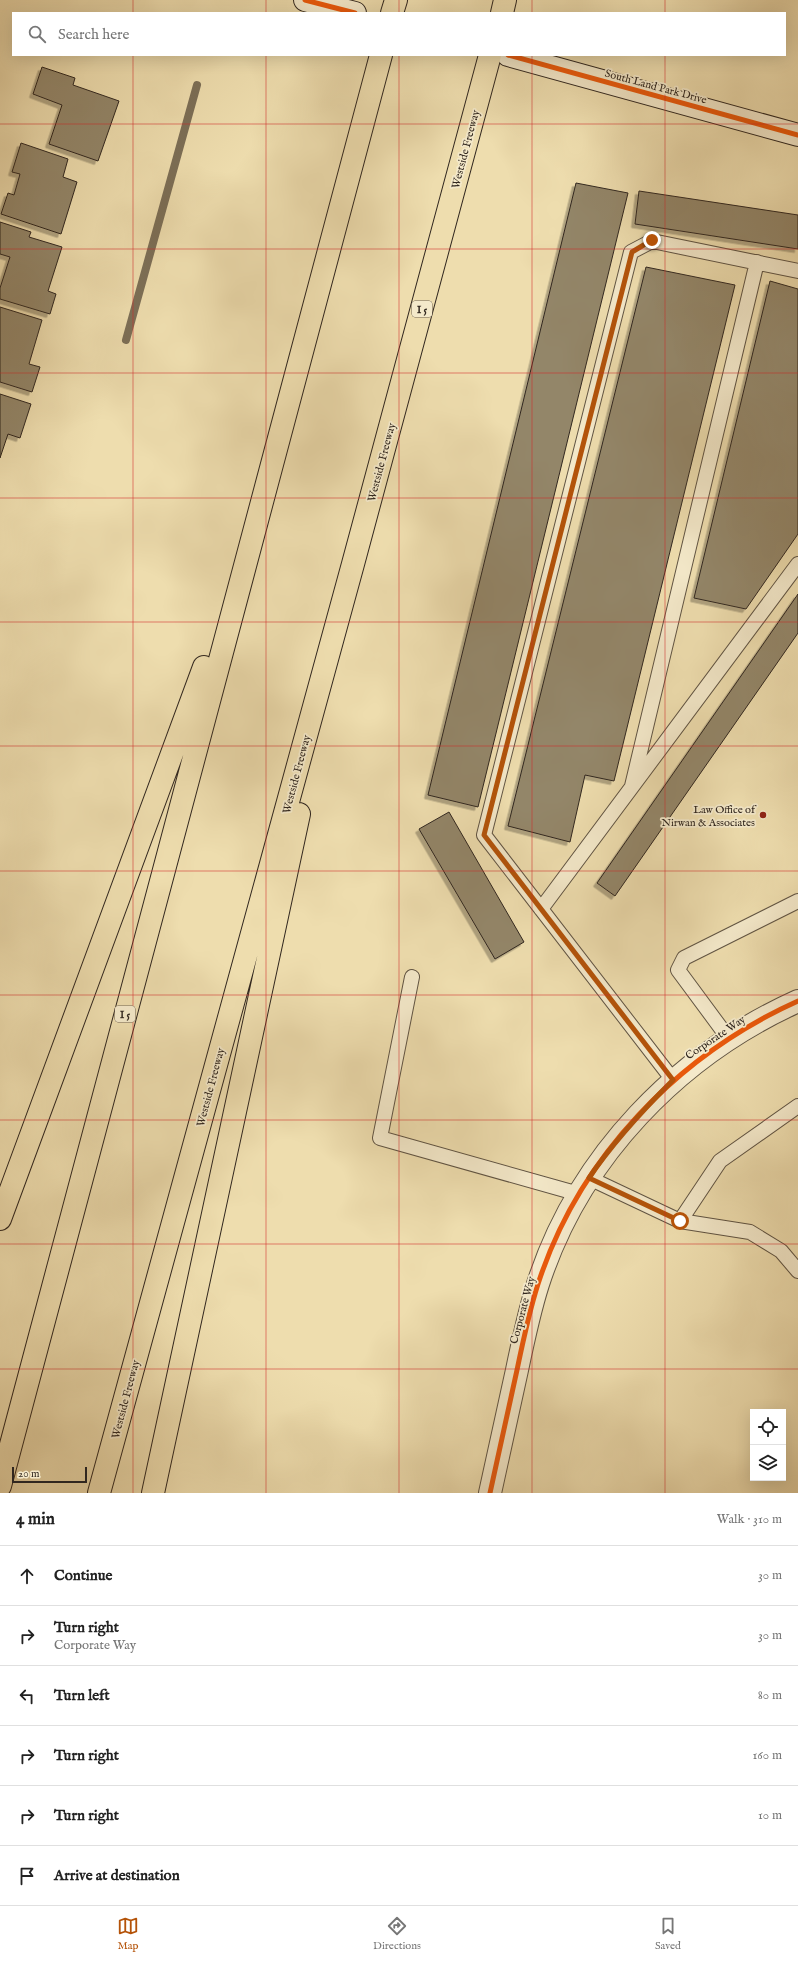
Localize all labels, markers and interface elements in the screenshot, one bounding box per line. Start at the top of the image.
search box [12,12,786,56]
icon: search [26,23,48,45]
text: Search here [58,25,129,44]
street label: South Land Park Drive [603,67,708,107]
street label: Westside Freeway [449,108,483,190]
route end [643,231,661,249]
road number: I 5 [412,301,432,317]
street label: Westside Freeway [365,421,399,503]
street label: Westside Freeway [280,733,314,815]
place label: Law Office of Nirwan & Associates [661,803,757,830]
marker: Law Office of Nirwan & Associates [758,810,768,820]
road number: I 5 [115,1006,135,1022]
street label: Corporate Way [683,1012,749,1063]
street label: Westside Freeway [194,1046,228,1128]
route start [671,1212,689,1230]
street label: Corporate Way [507,1274,539,1346]
street label: Westside Freeway [109,1358,143,1440]
map controls [750,1409,786,1481]
button: locate [750,1409,786,1445]
button: layers [750,1445,786,1481]
scale bar [12,1465,87,1484]
text: 20 m [18,1467,39,1481]
text: 4 min [16,1509,55,1530]
text: Walk · 310 m [717,1511,782,1528]
icon: ahead [16,1565,38,1587]
text: Continue [54,1566,112,1585]
text: 30 m [758,1567,782,1584]
text: Turn right [54,1618,119,1637]
icon: right [16,1625,38,1647]
text: 30 m [758,1627,782,1644]
text: Corporate Way [54,1637,136,1654]
icon: left [16,1685,38,1707]
text: Turn left [54,1686,110,1705]
text: 80 m [758,1687,782,1704]
icon: right [16,1745,38,1767]
text: Turn right [54,1746,119,1765]
text: 160 m [752,1747,782,1764]
icon: right [16,1805,38,1827]
text: Turn right [54,1806,119,1825]
text: 10 m [758,1807,782,1824]
icon: arrive [16,1865,38,1887]
text: Arrive at destination [54,1866,180,1885]
tab: Map [117,1915,139,1953]
tab: Directions [373,1915,421,1953]
tab: Saved [655,1915,681,1953]

